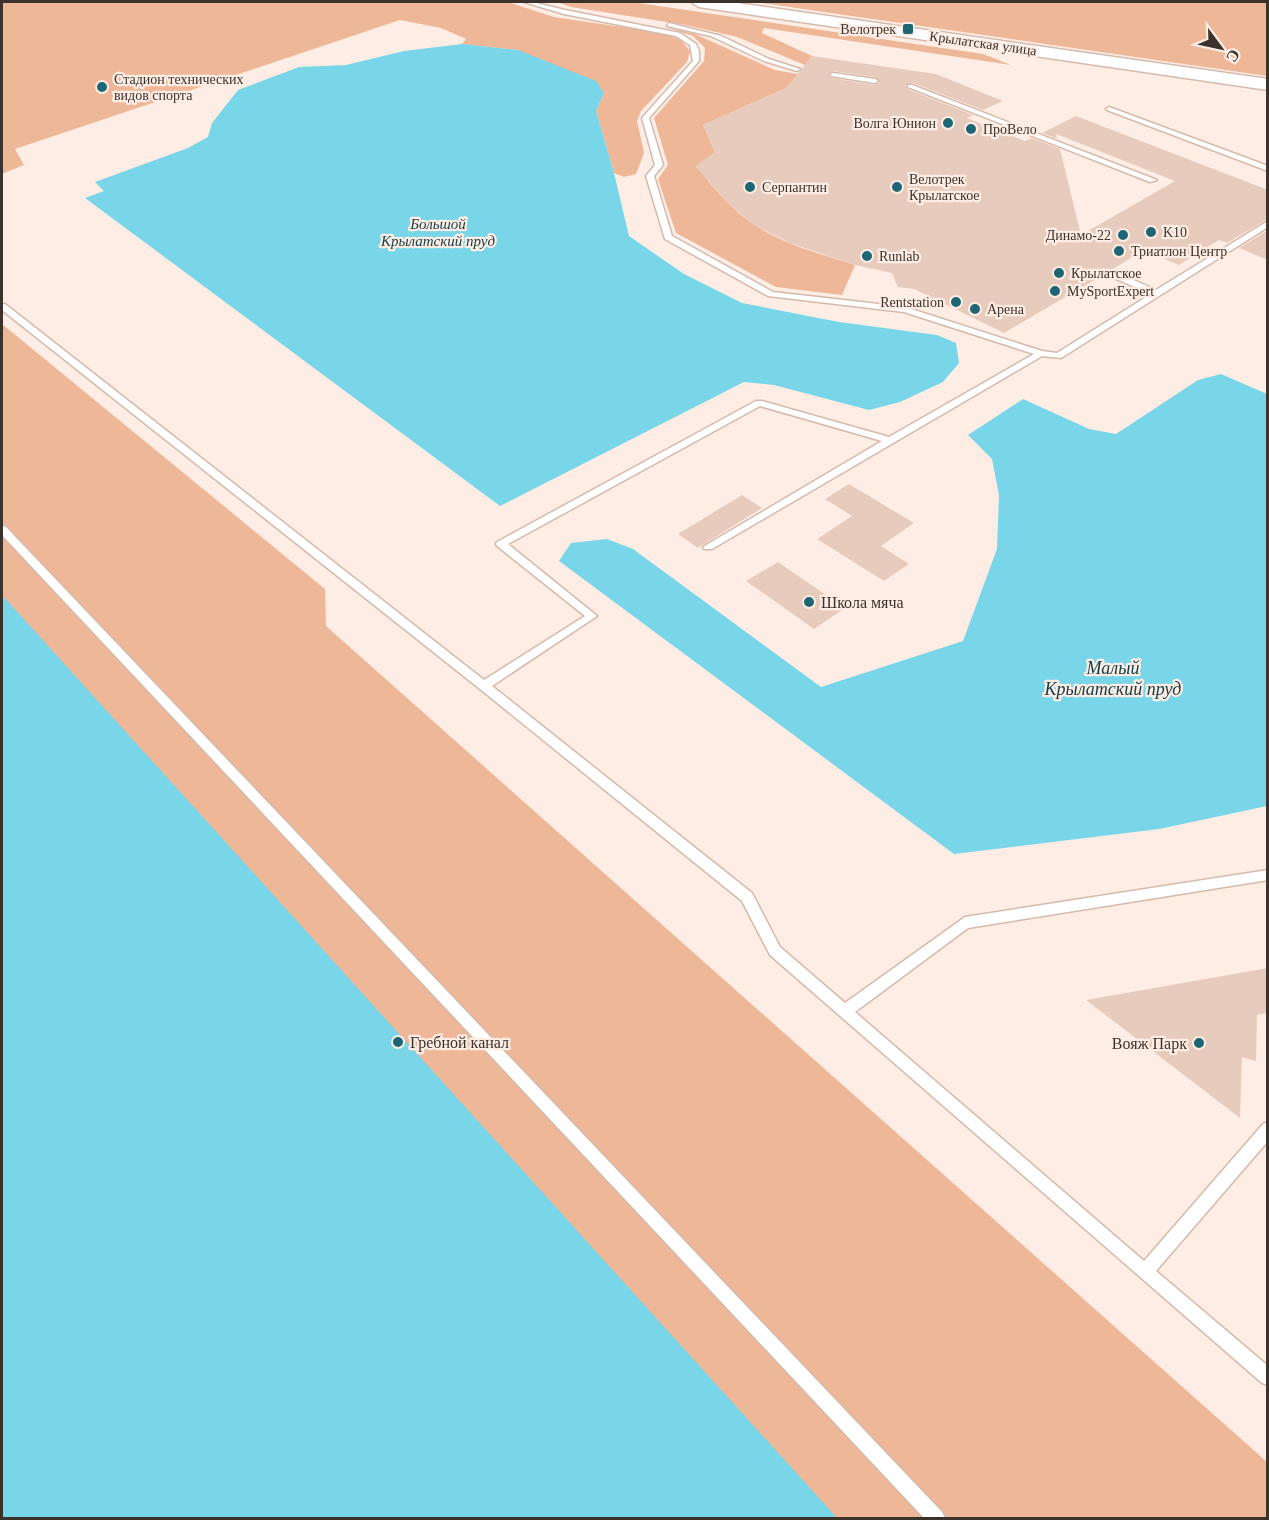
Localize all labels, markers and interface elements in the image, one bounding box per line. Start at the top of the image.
north arrow [1191,18,1251,78]
place label: Велотрек [840,22,896,37]
marker: Велотрек [901,22,915,36]
street label: Крылатская улица [928,29,1038,59]
text: С [1223,46,1243,65]
place label: Стадион технических видов спорта [114,72,244,103]
marker: Стадион технических видов спорта [95,80,109,94]
place label: Волга Юнион [854,116,937,131]
marker: Волга Юнион [941,116,955,130]
marker: ПроВело [964,122,978,136]
place label: ПроВело [983,122,1037,137]
place label: Велотрек Крылатское [909,172,980,203]
marker: Серпантин [743,180,757,194]
place label: Серпантин [762,180,828,195]
marker: Велотрек Крылатское [890,180,904,194]
water label: Большой Крылатский пруд [380,216,495,249]
marker: K10 [1144,225,1158,239]
place label: K10 [1163,225,1187,240]
place label: Динамо-22 [1046,228,1111,243]
marker: Динамо-22 [1116,228,1130,242]
marker: Триатлон Центр [1112,244,1126,258]
place label: Триатлон Центр [1131,244,1227,259]
marker: Runlab [860,249,874,263]
place label: Runlab [879,249,919,264]
marker: Крылатское [1052,266,1066,280]
place label: Крылатское [1071,266,1142,281]
marker: MySportExpert [1048,284,1062,298]
place label: MySportExpert [1067,284,1154,299]
place label: Rentstation [880,295,944,310]
marker: Rentstation [949,295,963,309]
marker: Арена [968,302,982,316]
place label: Арена [987,302,1025,317]
place label: Школа мяча [821,594,904,611]
marker: Школа мяча [802,595,816,609]
water label: Малый Крылатский пруд [1044,658,1181,699]
place label: Гребной канал [410,1034,509,1052]
marker: Гребной канал [391,1035,405,1049]
place label: Вояж Парк [1112,1035,1187,1053]
marker: Вояж Парк [1192,1036,1206,1050]

